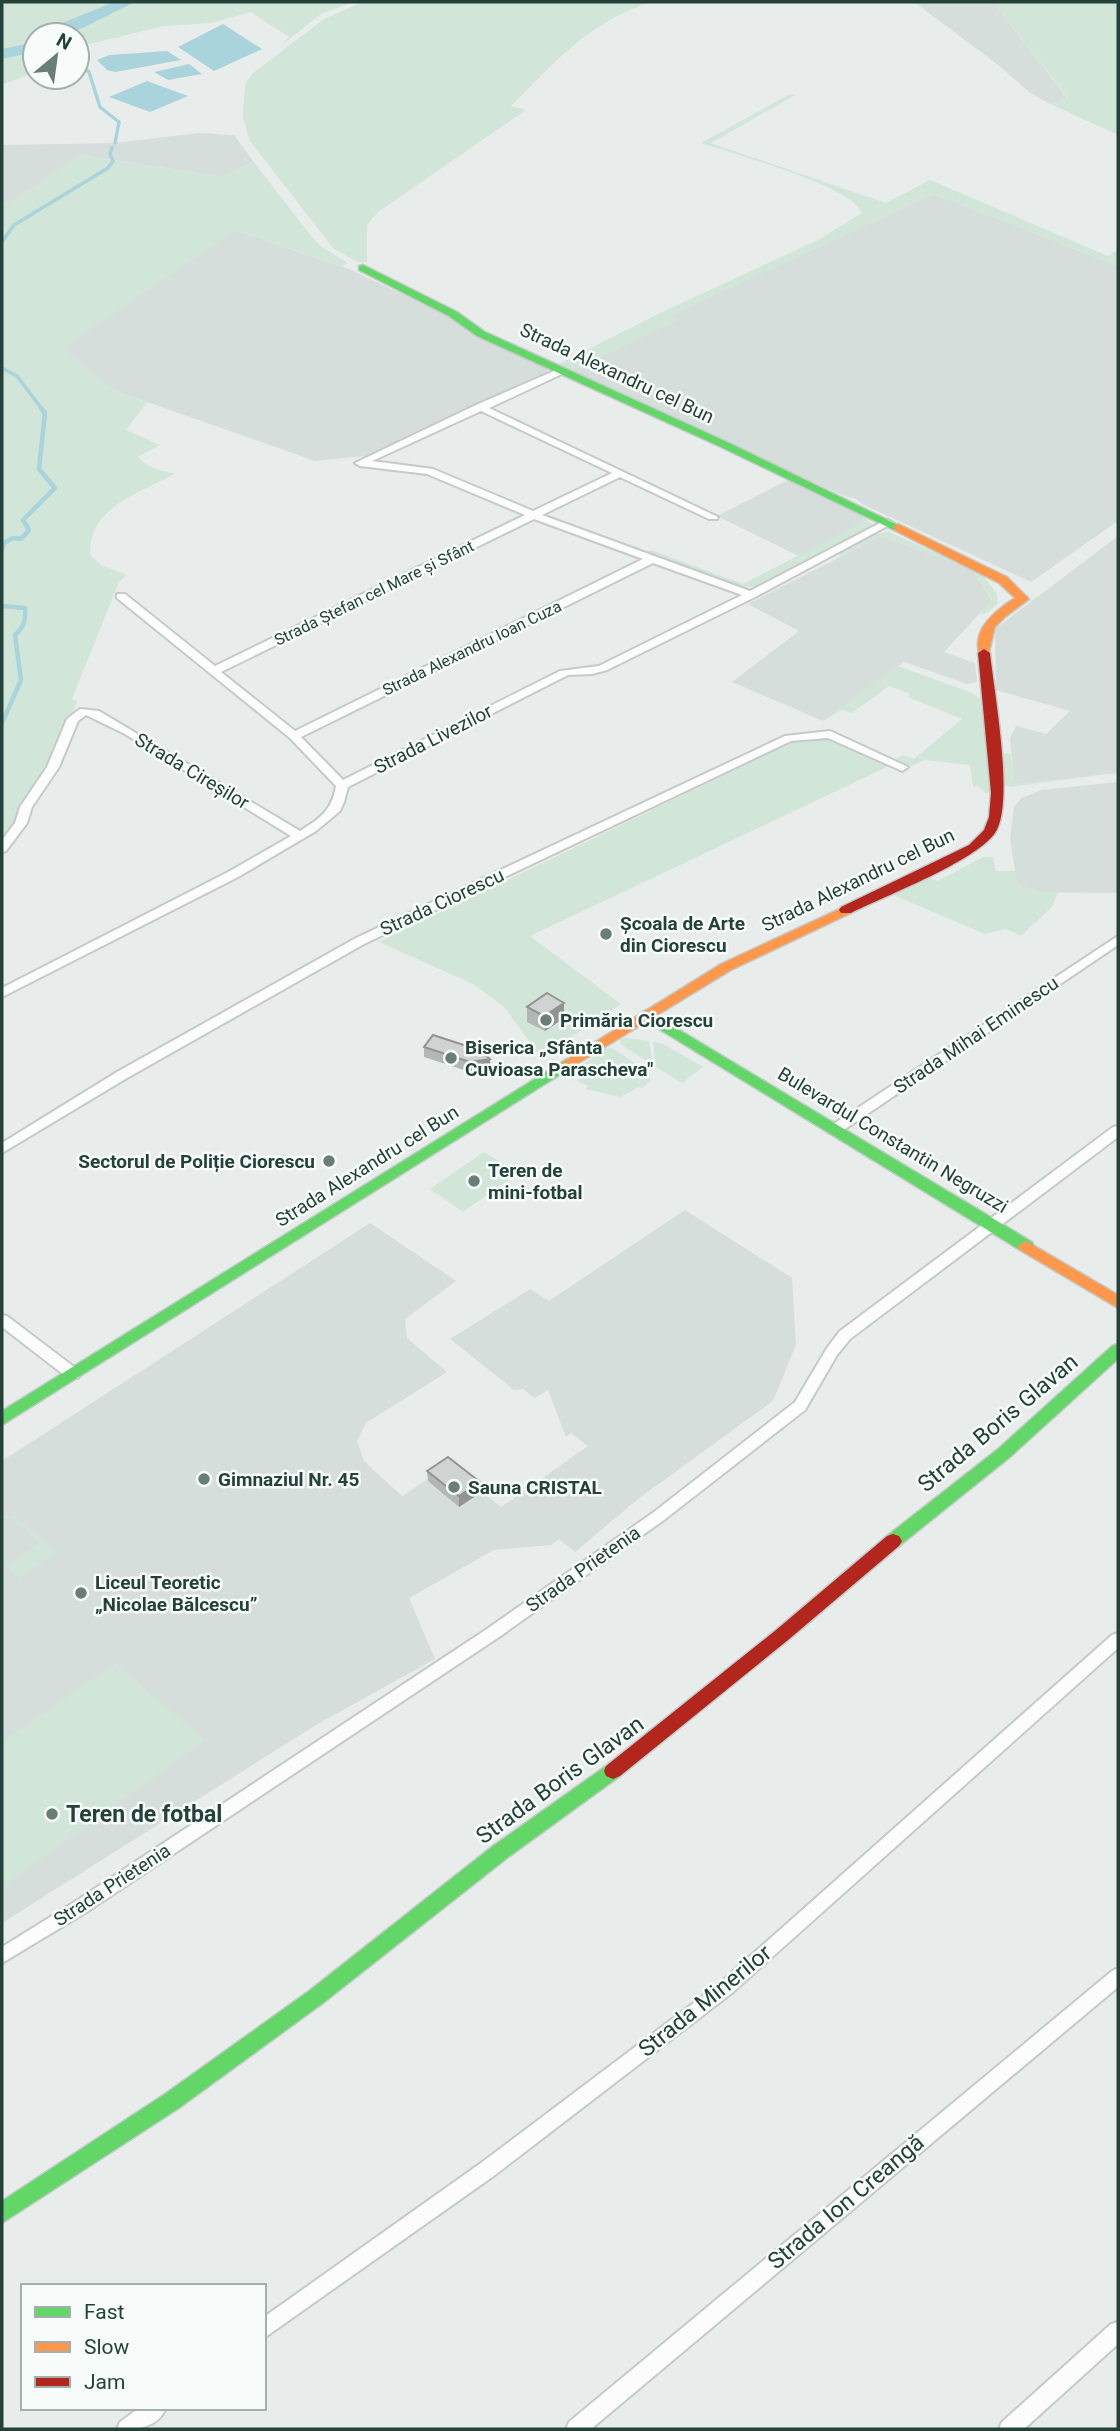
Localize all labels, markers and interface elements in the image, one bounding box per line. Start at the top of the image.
north arrow [21,21,91,91]
text: N [53,28,75,55]
street label: Strada Alexandru cel Bun [516,318,718,428]
street label: Strada Ștefan cel Mare și Sfânt [271,536,477,651]
street label: Strada Alexandru Ioan Cuza [379,596,565,700]
street label: Strada Livezilor [370,699,496,779]
street label: Strada Cireșilor [131,728,254,814]
street label: Strada Alexandru cel Bun [758,823,958,937]
street label: Strada Ciorescu [376,863,508,941]
place label: Școala de Arte din Ciorescu [620,912,745,957]
marker: Școala de Arte din Ciorescu [598,926,614,942]
street label: Strada Mihai Eminescu [889,971,1063,1099]
place label: Primăria Ciorescu [560,1009,713,1032]
marker: Primăria Ciorescu [538,1012,554,1028]
place label: Biserica „Sfânta Cuvioasa Parascheva" [465,1036,653,1081]
marker: Biserica „Sfânta Cuvioasa Parascheva" [443,1050,459,1066]
street label: Bulevardul Constantin Negruzzi [774,1062,1012,1218]
street label: Strada Alexandru cel Bun [271,1100,463,1232]
place label: Sectorul de Poliție Ciorescu [78,1150,315,1173]
marker: Sectorul de Poliție Ciorescu [321,1153,337,1169]
place label: Teren de mini-fotbal [488,1159,583,1204]
marker: Teren de mini-fotbal [466,1173,482,1189]
street label: Strada Boris Glavan [913,1348,1083,1498]
place label: Gimnaziul Nr. 45 [218,1468,359,1491]
marker: Gimnaziul Nr. 45 [196,1471,212,1487]
place label: Sauna CRISTAL [468,1476,602,1499]
marker: Sauna CRISTAL [446,1479,462,1495]
street label: Strada Prietenia [521,1521,645,1617]
place label: Liceul Teoretic „Nicolae Bălcescu” [95,1571,257,1616]
marker: Liceul Teoretic „Nicolae Bălcescu” [73,1585,89,1601]
street label: Strada Boris Glavan [471,1710,649,1850]
place label: Teren de fotbal [66,1801,222,1828]
marker: Teren de fotbal [44,1806,60,1822]
street label: Strada Prietenia [49,1839,175,1931]
street label: Strada Minerilor [633,1939,777,2063]
street label: Strada Ion Creangă [762,2129,930,2275]
legend [21,2284,266,2410]
text: Fast [84,2300,125,2324]
text: Slow [84,2335,130,2359]
text: Jam [84,2370,125,2394]

